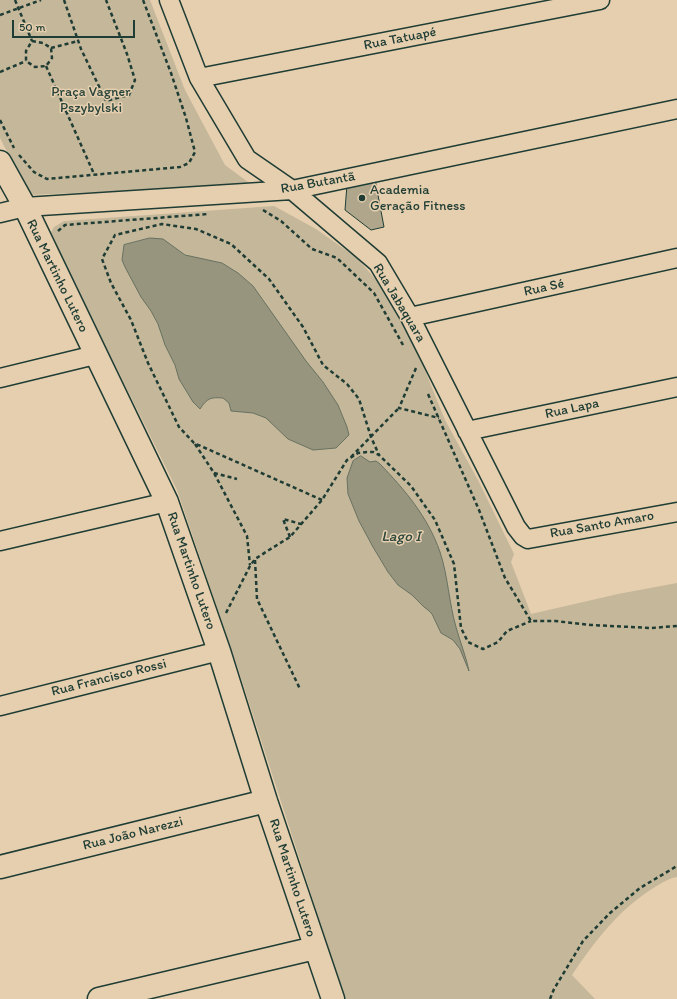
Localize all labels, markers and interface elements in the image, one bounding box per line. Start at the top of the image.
scale bar [14,12,137,38]
text: 50 m [19,20,45,34]
street label: Rua Tatuapé [362,24,438,54]
park label: Praça Vagner Pszybylski [51,84,131,116]
street label: Rua Butantã [280,168,356,198]
place label: Academia Geração Fitness [370,182,466,214]
marker: Academia Geração Fitness [357,193,367,203]
street label: Rua Martinho Lutero [22,217,92,335]
street label: Rua Jabaquara [369,261,429,345]
street label: Rua Sé [522,276,566,300]
street label: Rua Lapa [543,395,601,423]
street label: Rua Santo Amaro [549,508,655,542]
street label: Rua Martinho Lutero [163,510,219,632]
water label: Lago I [381,528,421,546]
street label: Rua Francisco Rossi [50,656,168,700]
street label: Rua João Narezzi [81,813,185,855]
street label: Rua Martinho Lutero [265,817,319,939]

